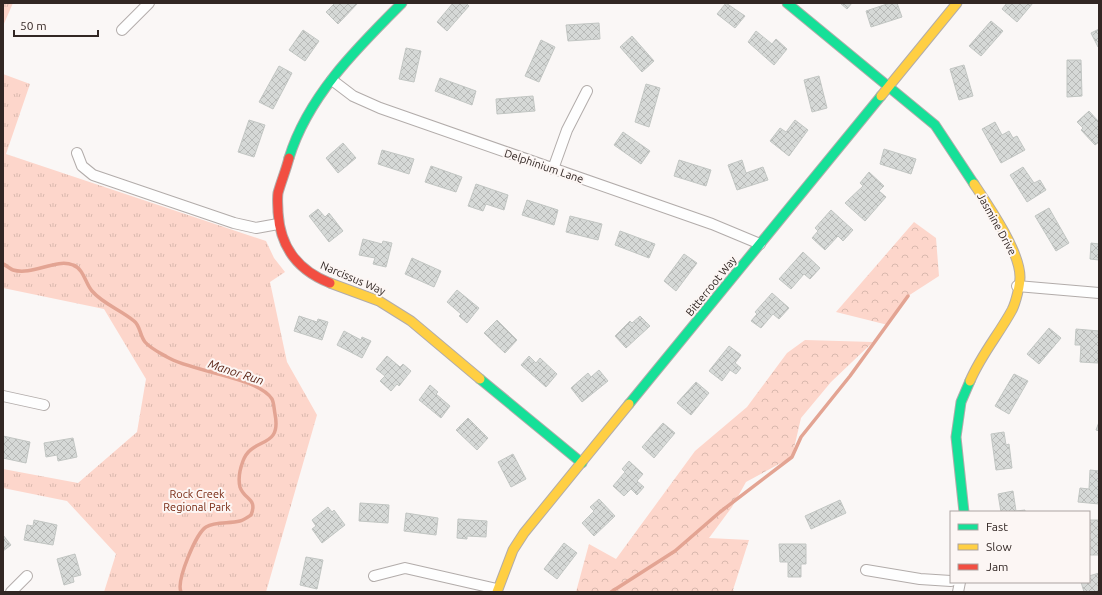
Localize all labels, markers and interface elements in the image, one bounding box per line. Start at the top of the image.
scale bar [14,12,98,38]
text: 50 m [20,19,47,32]
street label: Delphinium Lane [503,147,585,185]
street label: Jasmine Drive [975,191,1019,257]
street label: Bitterroot Way [683,253,739,318]
street label: Narcissus Way [319,259,388,297]
water label: Manor Run [207,357,265,387]
park label: Rock Creek Regional Park [163,488,231,513]
legend [950,511,1090,583]
text: Fast [986,520,1008,533]
text: Slow [986,540,1012,553]
text: Jam [986,560,1008,573]

